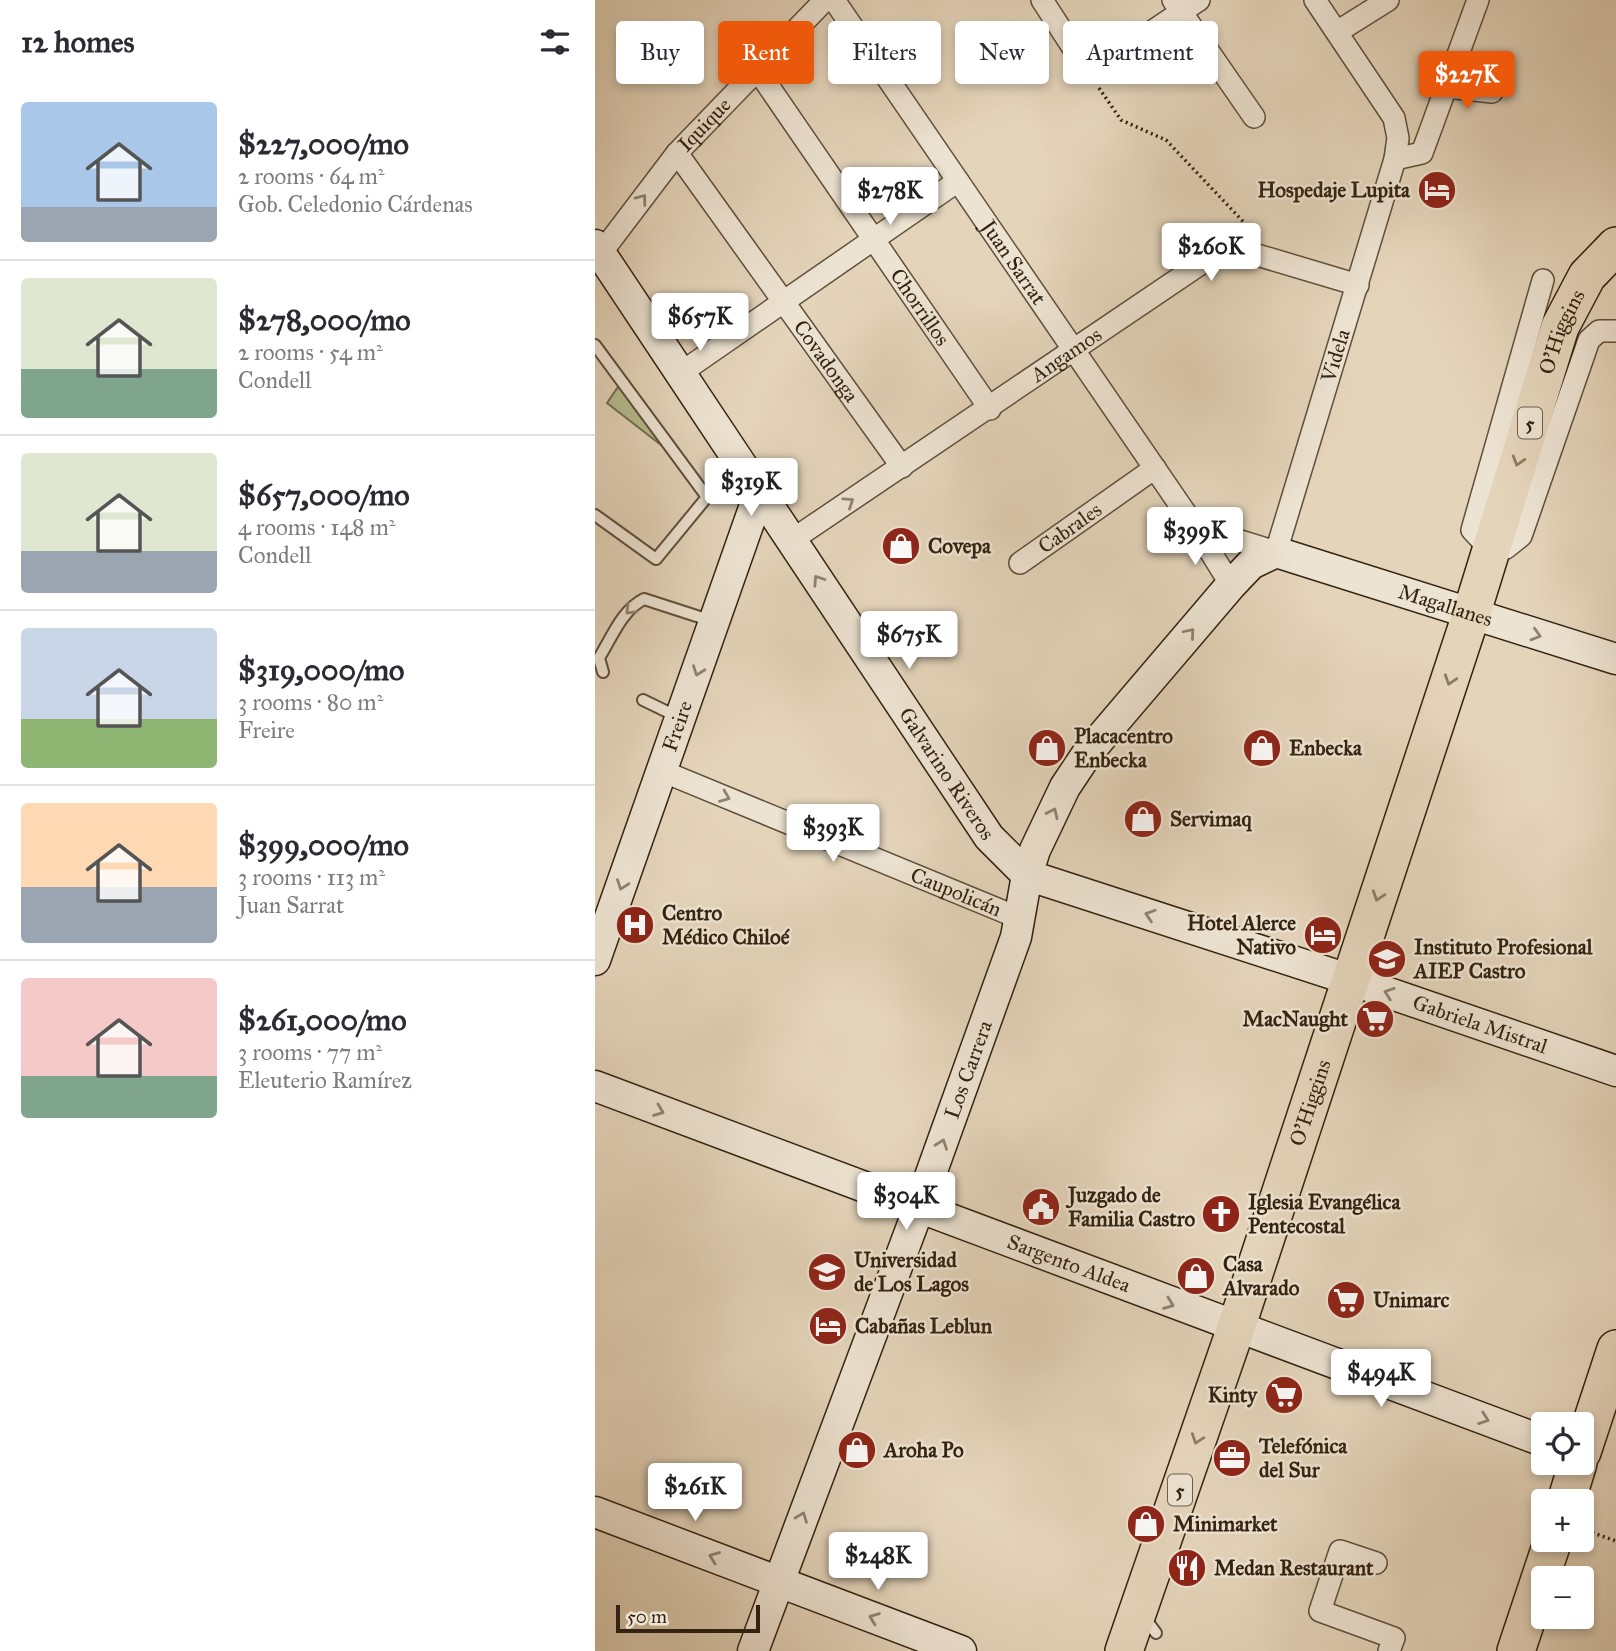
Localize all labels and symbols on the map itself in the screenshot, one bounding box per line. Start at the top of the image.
pin: $227K [1418,52,1516,111]
street label: Iquique [672,92,737,157]
pin: $278K [841,168,939,227]
hotel icon: Hospedaje Lupita [1416,169,1458,211]
place label: Hospedaje Lupita [1257,177,1411,203]
one-way arrow [633,194,646,207]
street label: Juan Sarrat [974,213,1052,310]
pin: $260K [1162,224,1260,283]
street label: Chorrillos [885,264,956,351]
street label: O'Higgins [1533,285,1591,378]
pin: $657K [651,294,749,353]
street label: Covadonga [788,315,864,407]
street label: Angamos [1025,321,1107,388]
street label: Videla [1315,326,1356,386]
road number: 5 [1518,408,1542,438]
one-way arrow [1512,454,1527,466]
pin: $319K [702,458,800,518]
street label: Cabrales [1033,497,1107,559]
one-way arrow [841,498,854,510]
pin: $399K [1146,508,1244,567]
shop icon: Covepa [880,525,922,567]
place label: Covepa [928,533,992,559]
one-way arrow [814,575,827,588]
street label: Magallanes [1395,578,1496,632]
one-way arrow [626,602,639,615]
pin: $675K [860,612,958,671]
one-way arrow [1530,627,1542,642]
one-way arrow [1182,628,1194,641]
one-way arrow [692,664,706,677]
one-way arrow [1444,673,1458,686]
street label: Freire [656,697,698,755]
street label: Galvarino Riveros [893,702,1000,845]
place label: Placacentro Enbecka [1074,723,1173,773]
shop icon: Placacentro Enbecka [1026,727,1068,769]
shop icon: Enbecka [1241,727,1283,769]
place label: Enbecka [1289,735,1363,761]
one-way arrow [719,788,731,802]
shop icon: Servimaq [1122,798,1164,840]
pin: $393K [784,804,882,864]
place label: Servimaq [1170,806,1252,832]
one-way arrow [1044,807,1058,820]
street label: Caupolicán [907,862,1005,922]
one-way arrow [616,879,630,891]
one-way arrow [1372,889,1386,902]
place label: Centro Médico Chiloé [662,900,790,950]
hospital icon: Centro Médico Chiloé [614,904,656,946]
one-way arrow [1144,909,1156,923]
place label: Hotel Alerce Nativo [1187,910,1296,960]
hotel icon: Hotel Alerce Nativo [1302,914,1344,956]
place label: Instituto Profesional AIEP Castro [1412,934,1594,984]
school or university icon: Instituto Profesional AIEP Castro [1366,938,1408,980]
one-way arrow [1384,987,1396,1001]
street label: Gabriela Mistral [1409,989,1551,1060]
supermarket icon: MacNaught [1354,998,1396,1040]
place label: MacNaught [1243,1006,1349,1032]
street label: Los Carrera [939,1017,998,1122]
street label: O'Higgins [1284,1056,1337,1149]
one-way arrow [652,1102,664,1116]
one-way arrow [934,1138,948,1150]
pin: $304K [857,1172,955,1232]
place label: Juzgado de Familia Castro [1065,1182,1195,1232]
public building icon: Juzgado de Familia Castro [1020,1186,1062,1228]
place label: Iglesia Evangélica Pentecostal [1248,1189,1401,1239]
church icon: Iglesia Evangélica Pentecostal [1200,1193,1242,1235]
street label: Sargento Aldea [1004,1229,1134,1298]
place label: Universidad de Los Lagos [854,1247,969,1297]
school or university icon: Universidad de Los Lagos [806,1251,848,1293]
place label: Casa Alvarado [1221,1251,1300,1301]
shop icon: Casa Alvarado [1175,1255,1217,1297]
supermarket icon: Unimarc [1325,1279,1367,1321]
place label: Unimarc [1373,1287,1450,1313]
one-way arrow [1163,1295,1175,1309]
hotel icon: Cabañas Leblun [807,1305,849,1347]
place label: Cabañas Leblun [855,1313,993,1339]
pin: $494K [1332,1350,1430,1409]
supermarket icon: Kinty [1263,1374,1305,1416]
place label: Kinty [1208,1382,1258,1408]
one-way arrow [1477,1411,1489,1425]
shop icon: Aroha Po [836,1429,878,1471]
one-way arrow [1191,1432,1205,1445]
place label: Telefónica del Sur [1258,1433,1348,1483]
place label: Aroha Po [882,1437,964,1463]
office icon: Telefónica del Sur [1211,1437,1253,1479]
pin: $261K [646,1464,744,1523]
road number: 5 [1168,1474,1192,1506]
shop icon: Minimarket [1125,1503,1167,1545]
place label: Minimarket [1173,1511,1278,1537]
one-way arrow [794,1512,808,1524]
pin: $248K [829,1532,927,1592]
restaurant icon: Medan Restaurant [1166,1547,1208,1589]
one-way arrow [708,1551,720,1565]
place label: Medan Restaurant [1214,1555,1374,1581]
scale bar [616,1602,759,1634]
one-way arrow [869,1612,881,1626]

